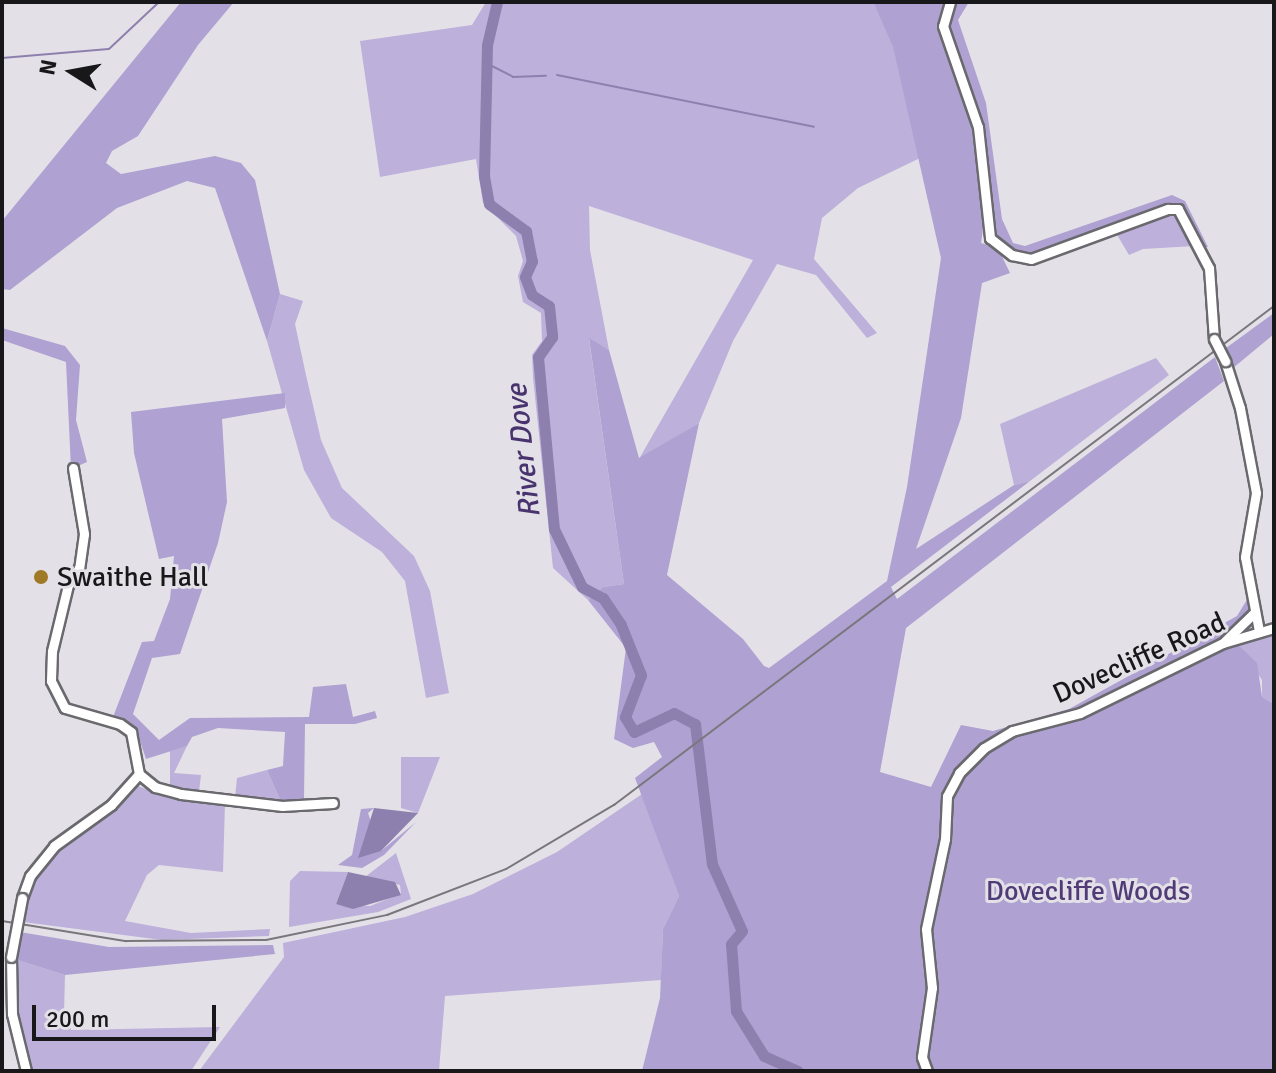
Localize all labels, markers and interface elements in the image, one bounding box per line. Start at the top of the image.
north arrow [32,32,112,112]
text: N [33,57,63,77]
water label: River Dove [499,382,549,520]
place label: Swaithe Hall [57,560,208,594]
marker: Swaithe Hall [32,568,50,586]
street label: Dovecliffe Road [1048,605,1230,711]
park label: Dovecliffe Woods [986,874,1190,908]
scale bar [36,989,220,1039]
text: 200 m [46,1004,109,1034]

